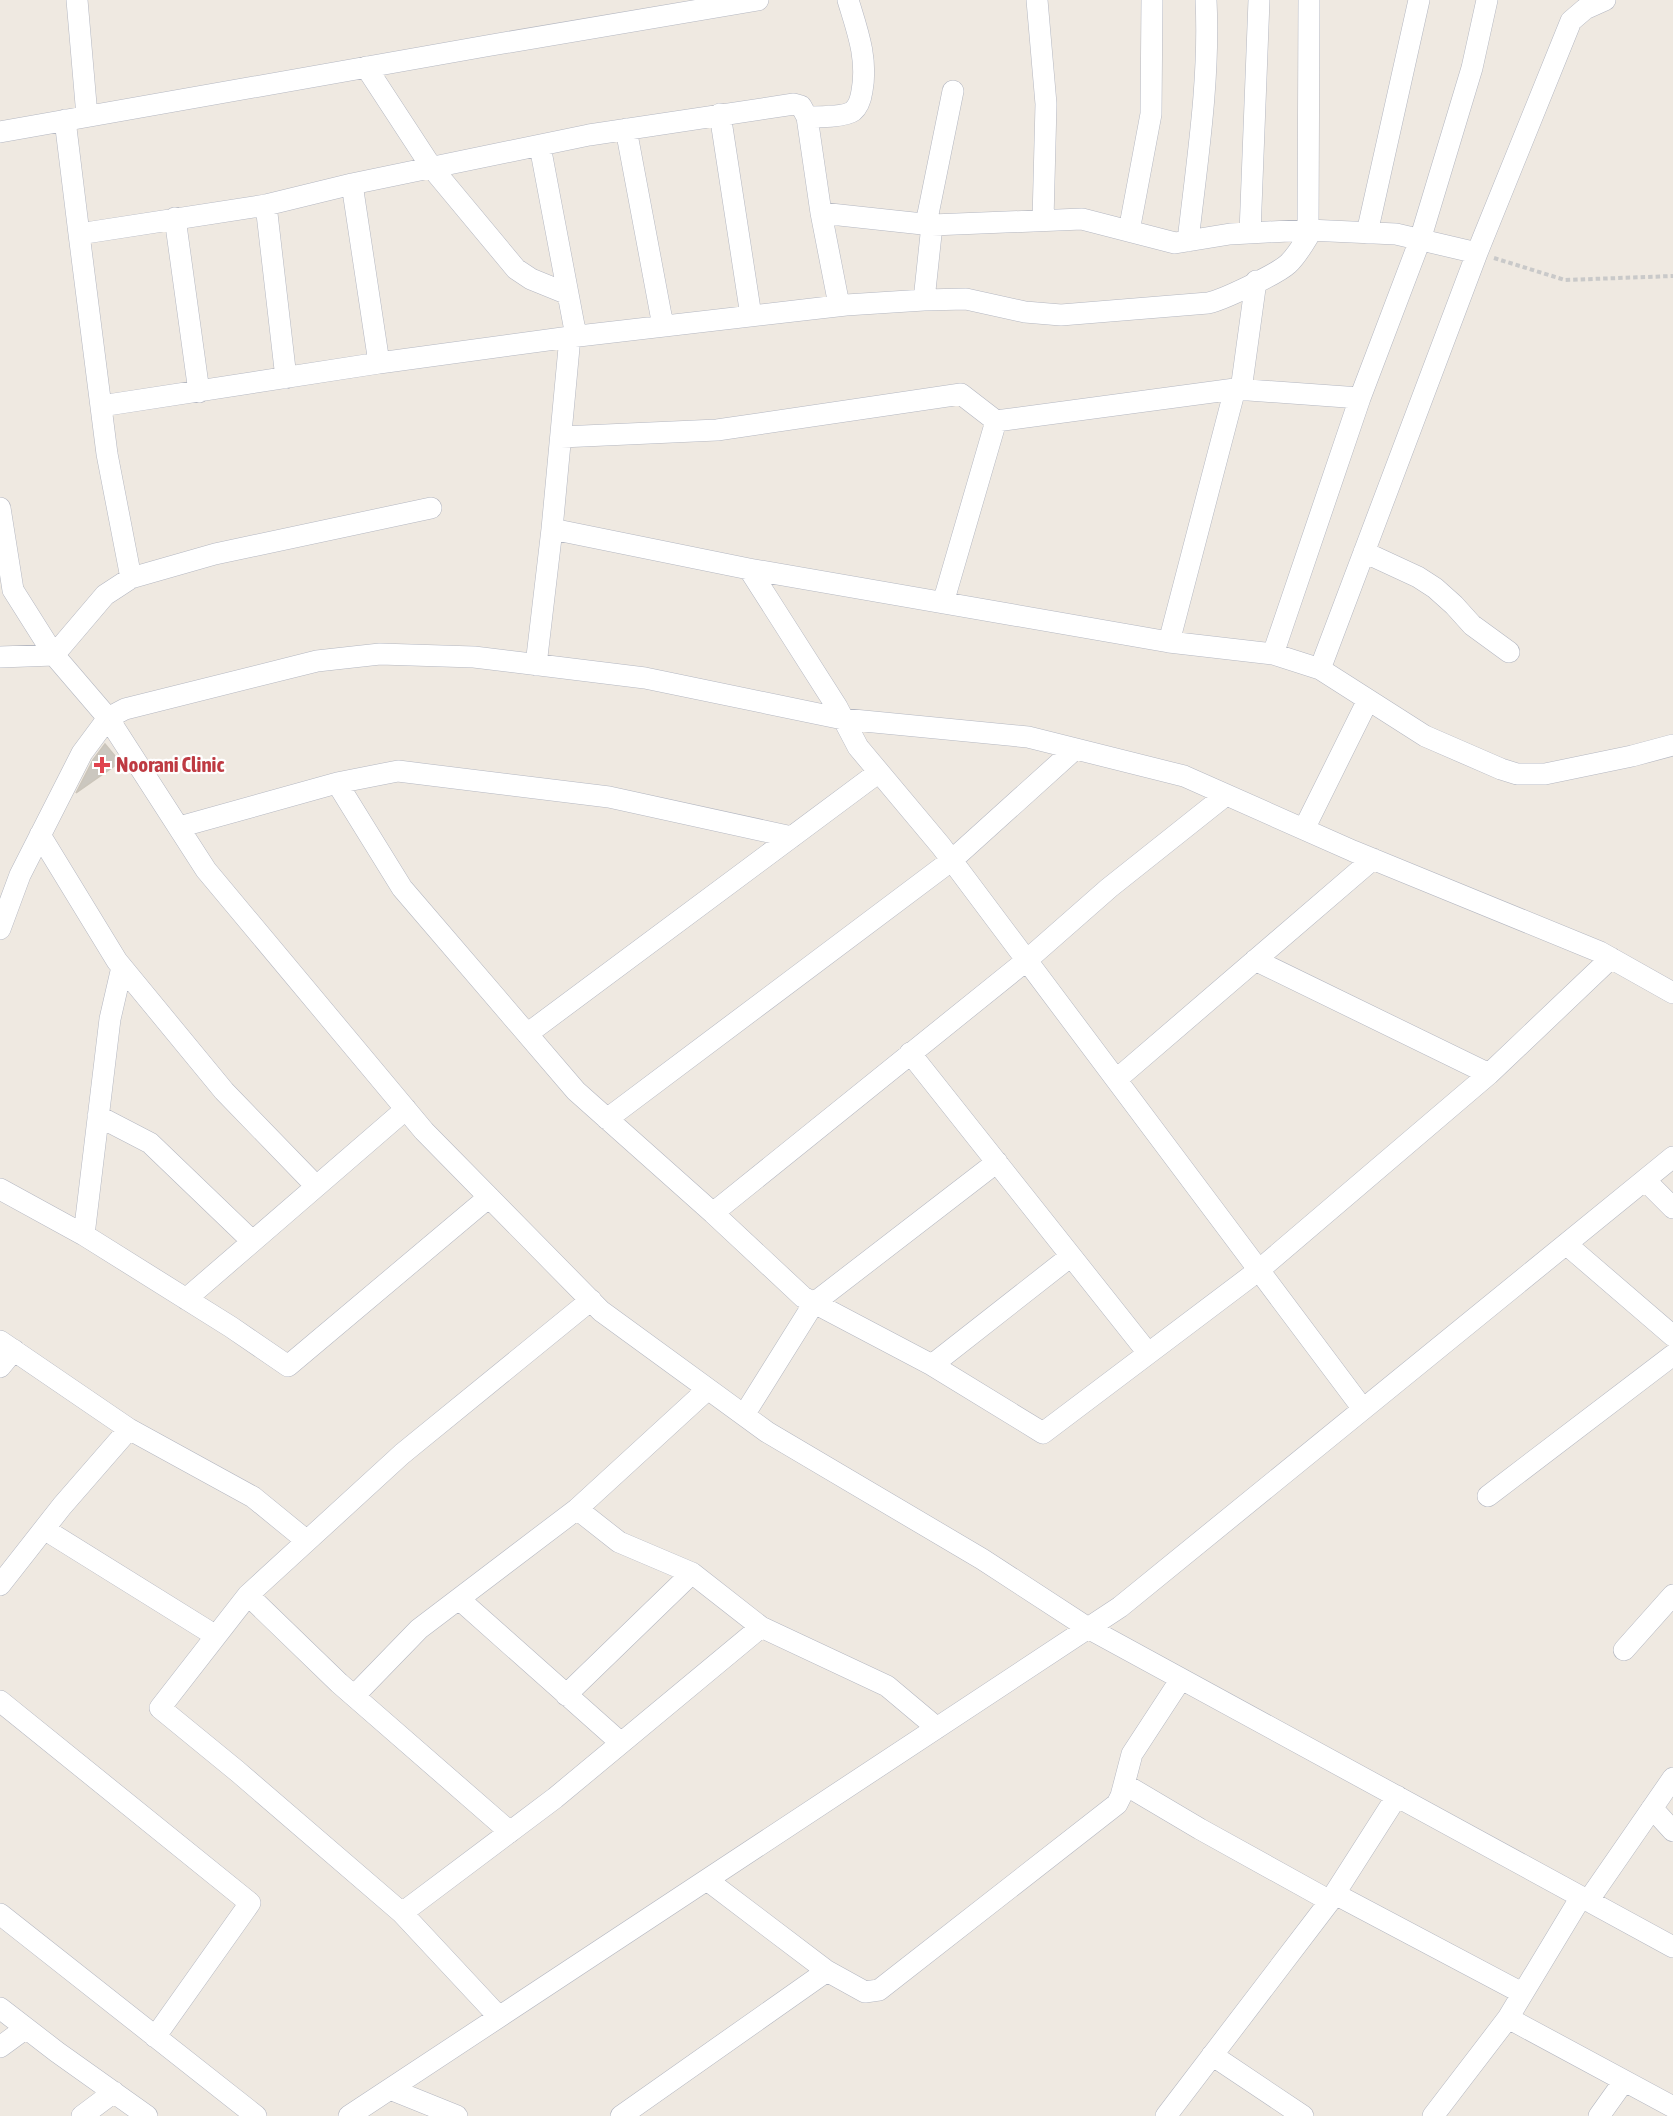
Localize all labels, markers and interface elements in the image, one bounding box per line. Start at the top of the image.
place label: Noorani Clinic [116,752,224,776]
marker: Noorani Clinic [93,756,111,774]

